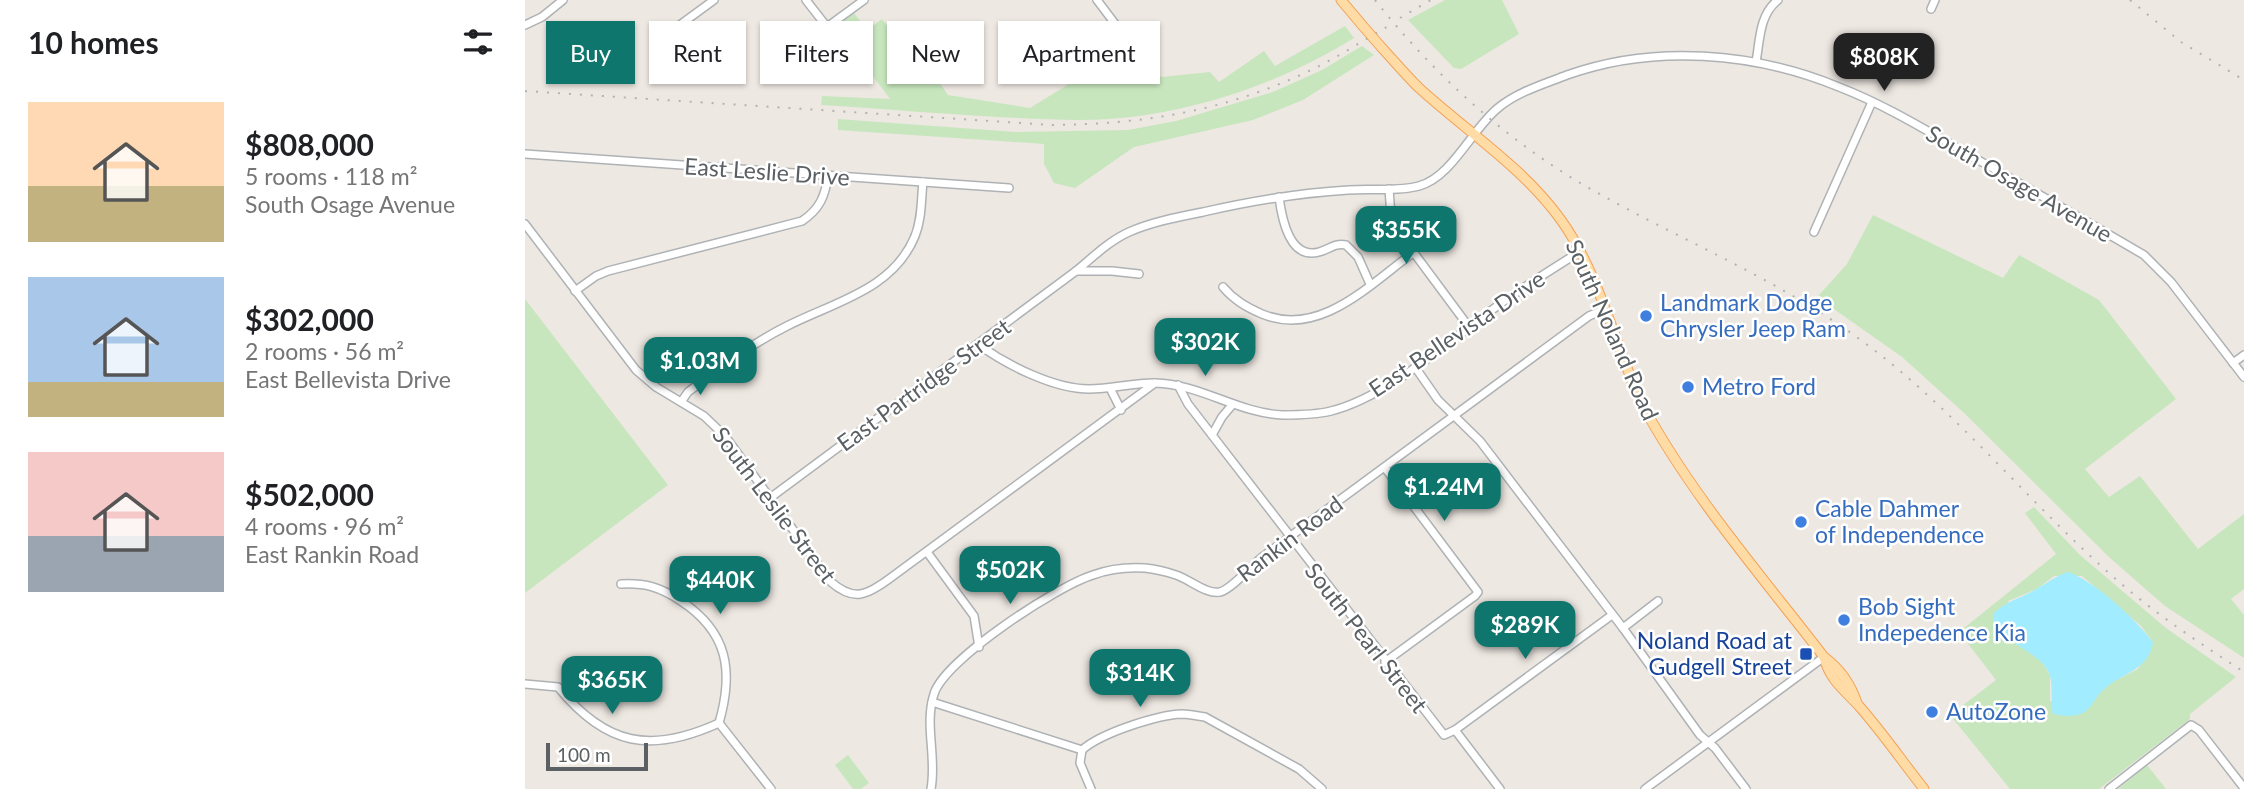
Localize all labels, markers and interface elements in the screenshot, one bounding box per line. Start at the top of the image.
chip: Buy [546,21,635,84]
chip: Rent [649,21,746,84]
chip: Filters [760,21,873,84]
chip: New [887,21,984,84]
chip: Apartment [998,21,1160,84]
icon: filters [459,23,497,61]
text: 10 homes [28,24,159,60]
pin: $808K [1835,34,1933,93]
text: $808K [1849,42,1919,70]
street label: South Osage Avenue [1922,118,2117,248]
text: $808,000 [245,126,374,162]
icon: home [84,130,168,214]
street label: East Leslie Drive [684,151,851,191]
text: 5 rooms · 118 m² [245,162,417,190]
text: South Osage Avenue [245,190,455,218]
pin: $355K [1357,206,1455,266]
text: $355K [1371,215,1441,243]
street label: South Noland Road [1560,235,1665,424]
street label: East Bellevista Drive [1363,264,1550,402]
place label: Landmark Dodge Chrysler Jeep Ram [1660,288,1846,342]
text: $302,000 [245,301,374,337]
icon: home [84,305,168,389]
marker: Landmark Dodge Chrysler Jeep Ram [1638,308,1654,324]
street label: East Partridge Street [831,311,1016,456]
pin: $302K [1156,318,1254,378]
text: $302K [1170,327,1240,355]
text: 2 rooms · 56 m² [245,337,404,365]
pin: $1.03M [643,338,757,397]
text: $1.03M [660,346,740,374]
text: East Bellevista Drive [245,365,451,393]
place label: Metro Ford [1702,372,1816,400]
marker: Metro Ford [1680,379,1696,395]
street label: South Leslie Street [707,421,843,588]
pin: $1.24M [1387,463,1501,523]
text: $1.24M [1404,472,1484,500]
text: $502,000 [245,476,374,512]
icon: home [84,480,168,564]
street label: Rankin Road [1231,489,1348,587]
place label: Cable Dahmer of Independence [1815,494,1984,548]
text: 4 rooms · 96 m² [245,512,404,540]
marker: Cable Dahmer of Independence [1793,514,1809,530]
text: East Rankin Road [245,540,419,568]
pin: $502K [961,546,1059,606]
text: $502K [975,555,1045,583]
pin: $440K [671,556,769,616]
street label: South Pearl Street [1300,557,1434,718]
text: $440K [685,565,755,593]
place label: Bob Sight Indepedence Kia [1858,592,2026,646]
pin: $289K [1476,602,1574,661]
text: $289K [1490,610,1560,638]
marker: Bob Sight Indepedence Kia [1836,612,1852,628]
place label: Noland Road at Gudgell Street [1637,626,1793,680]
marker: Noland Road at Gudgell Street [1798,646,1814,662]
pin: $314K [1091,650,1189,709]
pin: $365K [563,656,661,716]
text: $314K [1105,658,1175,686]
text: $365K [577,665,647,693]
place label: AutoZone [1946,697,2046,725]
marker: AutoZone [1924,704,1940,720]
scale bar [546,740,647,772]
text: 100 m [557,743,611,766]

